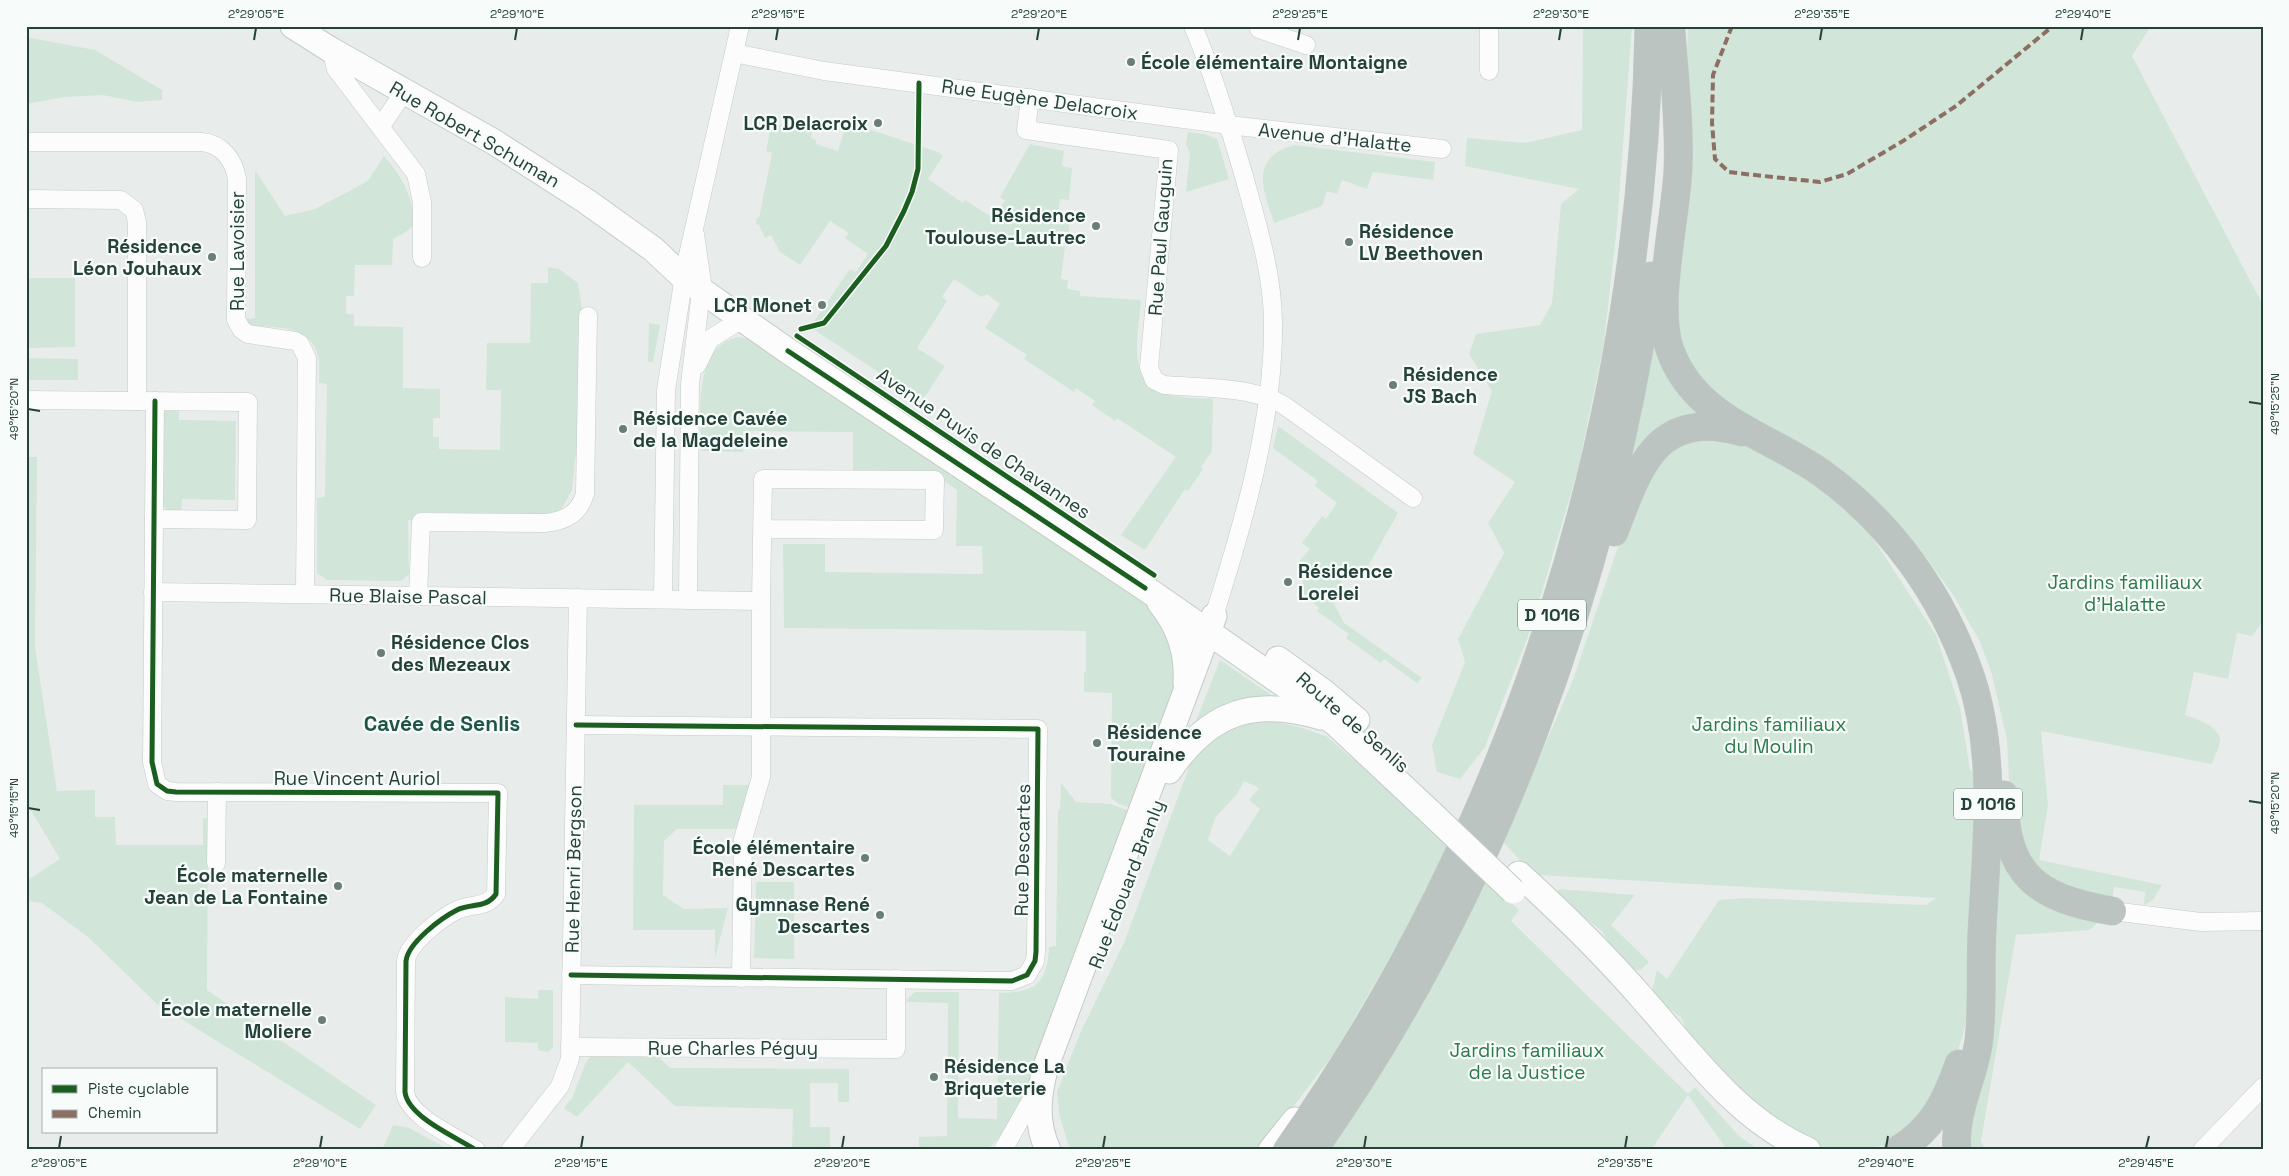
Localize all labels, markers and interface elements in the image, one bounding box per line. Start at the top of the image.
text: 2°29'05"E [228,6,284,22]
text: 2°29'10"E [490,6,544,22]
text: 2°29'15"E [751,6,805,22]
text: 2°29'20"E [1011,6,1067,22]
text: 2°29'25"E [1272,6,1328,22]
text: 2°29'30"E [1533,6,1589,22]
text: 2°29'35"E [1794,6,1850,22]
text: 2°29'40"E [2055,6,2111,22]
place label: École élémentaire Montaigne [1141,50,1408,75]
marker: École élémentaire Montaigne [1125,56,1137,68]
street label: Rue Eugène Delacroix [940,73,1140,126]
street label: Rue Robert Schuman [385,75,564,193]
place label: LCR Delacroix [743,111,868,136]
marker: LCR Delacroix [872,117,884,129]
street label: Avenue d'Halatte [1257,117,1413,158]
street label: Rue Paul Gauguin [1143,157,1178,317]
street label: Rue Lavoisier [225,191,250,311]
place label: Résidence Toulouse-Lautrec [925,203,1086,250]
place label: Résidence LV Beethoven [1359,219,1483,266]
marker: Résidence Toulouse-Lautrec [1090,220,1102,232]
place label: Résidence Léon Jouhaux [73,234,202,281]
marker: Résidence LV Beethoven [1343,236,1355,248]
marker: Résidence Léon Jouhaux [206,251,218,263]
place label: LCR Monet [714,293,812,318]
marker: LCR Monet [816,299,828,311]
street label: Avenue Puvis de Chavannes [872,362,1096,524]
place label: Résidence JS Bach [1403,362,1498,409]
text: 49°15'25"N [2267,373,2283,435]
text: 49°15'20"N [6,378,22,440]
marker: Résidence JS Bach [1387,379,1399,391]
place label: Résidence Cavée de la Magdeleine [633,406,788,453]
marker: Résidence Cavée de la Magdeleine [617,423,629,435]
place label: Résidence Lorelei [1298,559,1393,606]
park label: Jardins familiaux d’Halatte [2047,570,2203,617]
marker: Résidence Lorelei [1282,576,1294,588]
street label: Rue Blaise Pascal [329,583,487,610]
road number: D 1016 [1518,600,1586,630]
place label: Résidence Clos des Mezeaux [391,630,530,677]
marker: Résidence Clos des Mezeaux [375,647,387,659]
street label: Route de Senlis [1291,666,1414,778]
district label: Cavée de Senlis [364,710,520,737]
park label: Jardins familiaux du Moulin [1691,712,1847,759]
place label: Résidence Touraine [1107,720,1202,767]
marker: Résidence Touraine [1091,737,1103,749]
street label: Rue Vincent Auriol [274,766,440,791]
text: 49°15'20"N [2267,772,2283,834]
text: 49°15'15"N [6,778,22,838]
street label: Rue Descartes [1009,783,1036,917]
street label: Rue Henri Bergson [560,785,587,953]
road number: D 1016 [1954,789,2022,820]
street label: Rue Édouard Branly [1083,796,1170,972]
place label: École élémentaire René Descartes [692,835,855,882]
marker: École élémentaire René Descartes [859,852,871,864]
place label: École maternelle Jean de La Fontaine [144,863,328,910]
marker: École maternelle Jean de La Fontaine [332,880,344,892]
place label: Gymnase René Descartes [735,892,870,939]
marker: Gymnase René Descartes [874,909,886,921]
place label: École maternelle Moliere [161,997,312,1044]
marker: École maternelle Moliere [316,1014,328,1026]
street label: Rue Charles Péguy [648,1036,818,1061]
park label: Jardins familiaux de la Justice [1449,1038,1605,1085]
place label: Résidence La Briqueterie [944,1054,1065,1101]
legend [42,1068,218,1134]
marker: Résidence La Briqueterie [928,1071,940,1083]
text: Piste cyclable [88,1079,190,1098]
text: Chemin [88,1103,141,1122]
text: 2°29'05"E [31,1155,87,1171]
text: 2°29'10"E [293,1155,347,1171]
text: 2°29'15"E [554,1155,608,1171]
text: 2°29'20"E [814,1155,870,1171]
text: 2°29'25"E [1075,1155,1131,1171]
text: 2°29'30"E [1336,1155,1392,1171]
text: 2°29'35"E [1597,1155,1653,1171]
text: 2°29'40"E [1858,1155,1914,1171]
text: 2°29'45"E [2118,1155,2174,1171]

